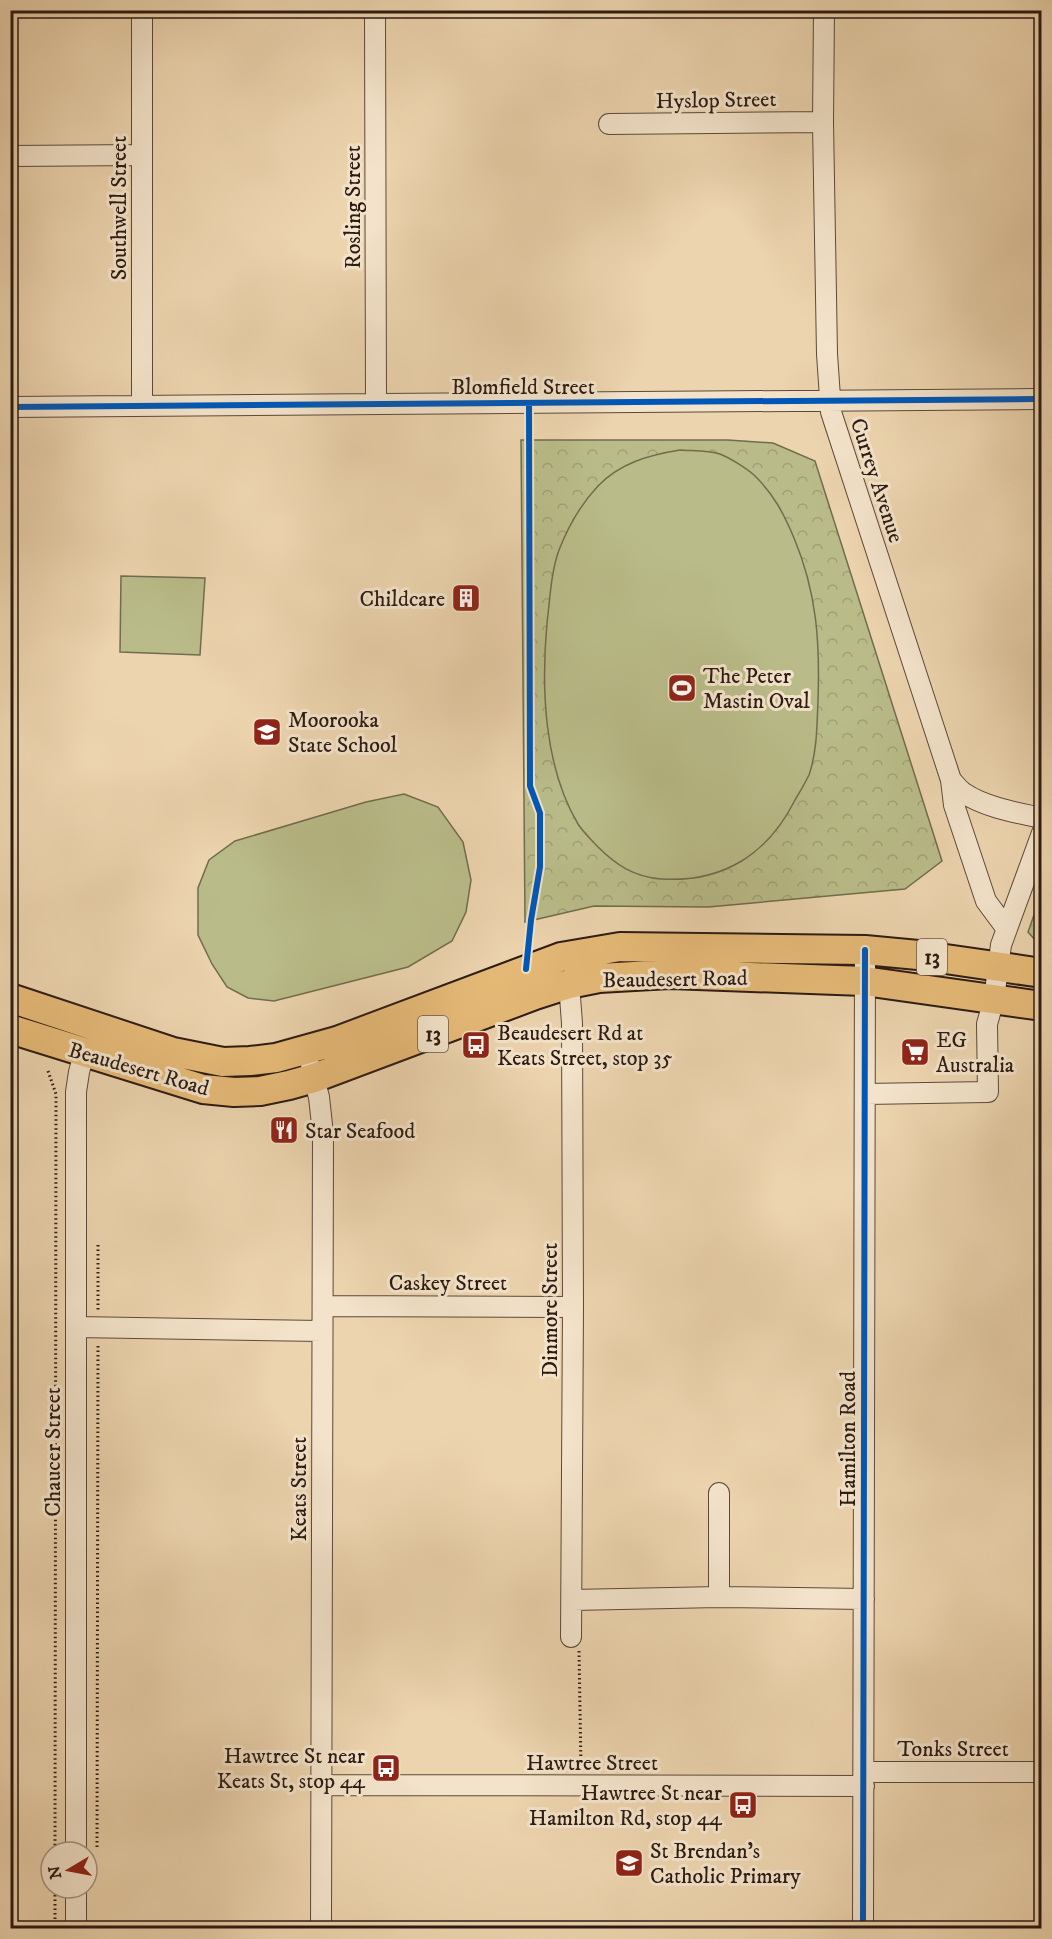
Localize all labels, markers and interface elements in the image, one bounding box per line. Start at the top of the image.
street label: Hyslop Street [655,86,777,115]
street label: Southwell Street [106,136,133,280]
street label: Rosling Street [340,145,367,269]
street label: Blomfield Street [451,374,595,401]
street label: Currey Avenue [844,415,909,546]
building icon: Childcare [450,582,482,614]
place label: Childcare [359,586,445,613]
place label: The Peter Mastin Oval [703,663,810,715]
sports icon: The Peter Mastin Oval [666,672,698,704]
place label: Moorooka State School [288,707,398,759]
school or university icon: Moorooka State School [251,716,283,748]
road number: 13 [917,939,947,975]
street label: Beaudesert Road [602,965,748,994]
road number: 13 [418,1016,448,1052]
place label: Beaudesert Rd at Keats Street, stop 35 [497,1020,673,1072]
place label: EG Australia [936,1027,1015,1079]
bus stop icon: Beaudesert Rd at Keats Street, stop 35 [460,1029,492,1061]
street label: Beaudesert Road [65,1036,212,1102]
supermarket icon: EG Australia [899,1036,931,1068]
restaurant icon: Star Seafood [268,1114,300,1146]
place label: Star Seafood [305,1118,415,1145]
street label: Dinmore Street [537,1243,564,1377]
street label: Caskey Street [389,1270,507,1297]
street label: Hamilton Road [835,1371,862,1507]
street label: Chaucer Street [40,1387,67,1517]
street label: Keats Street [286,1437,313,1541]
street label: Tonks Street [897,1736,1009,1763]
place label: Hawtree St near Keats St, stop 44 [217,1743,366,1795]
street label: Hawtree Street [526,1750,658,1777]
bus stop icon: Hawtree St near Keats St, stop 44 [370,1752,402,1784]
place label: Hawtree St near Hamilton Rd, stop 44 [529,1780,723,1832]
bus stop icon: Hawtree St near Hamilton Rd, stop 44 [727,1789,759,1821]
place label: St Brendan's Catholic Primary [650,1838,801,1890]
north arrow [39,1840,99,1900]
school or university icon: St Brendan's Catholic Primary [613,1847,645,1879]
text: N [44,1864,66,1881]

